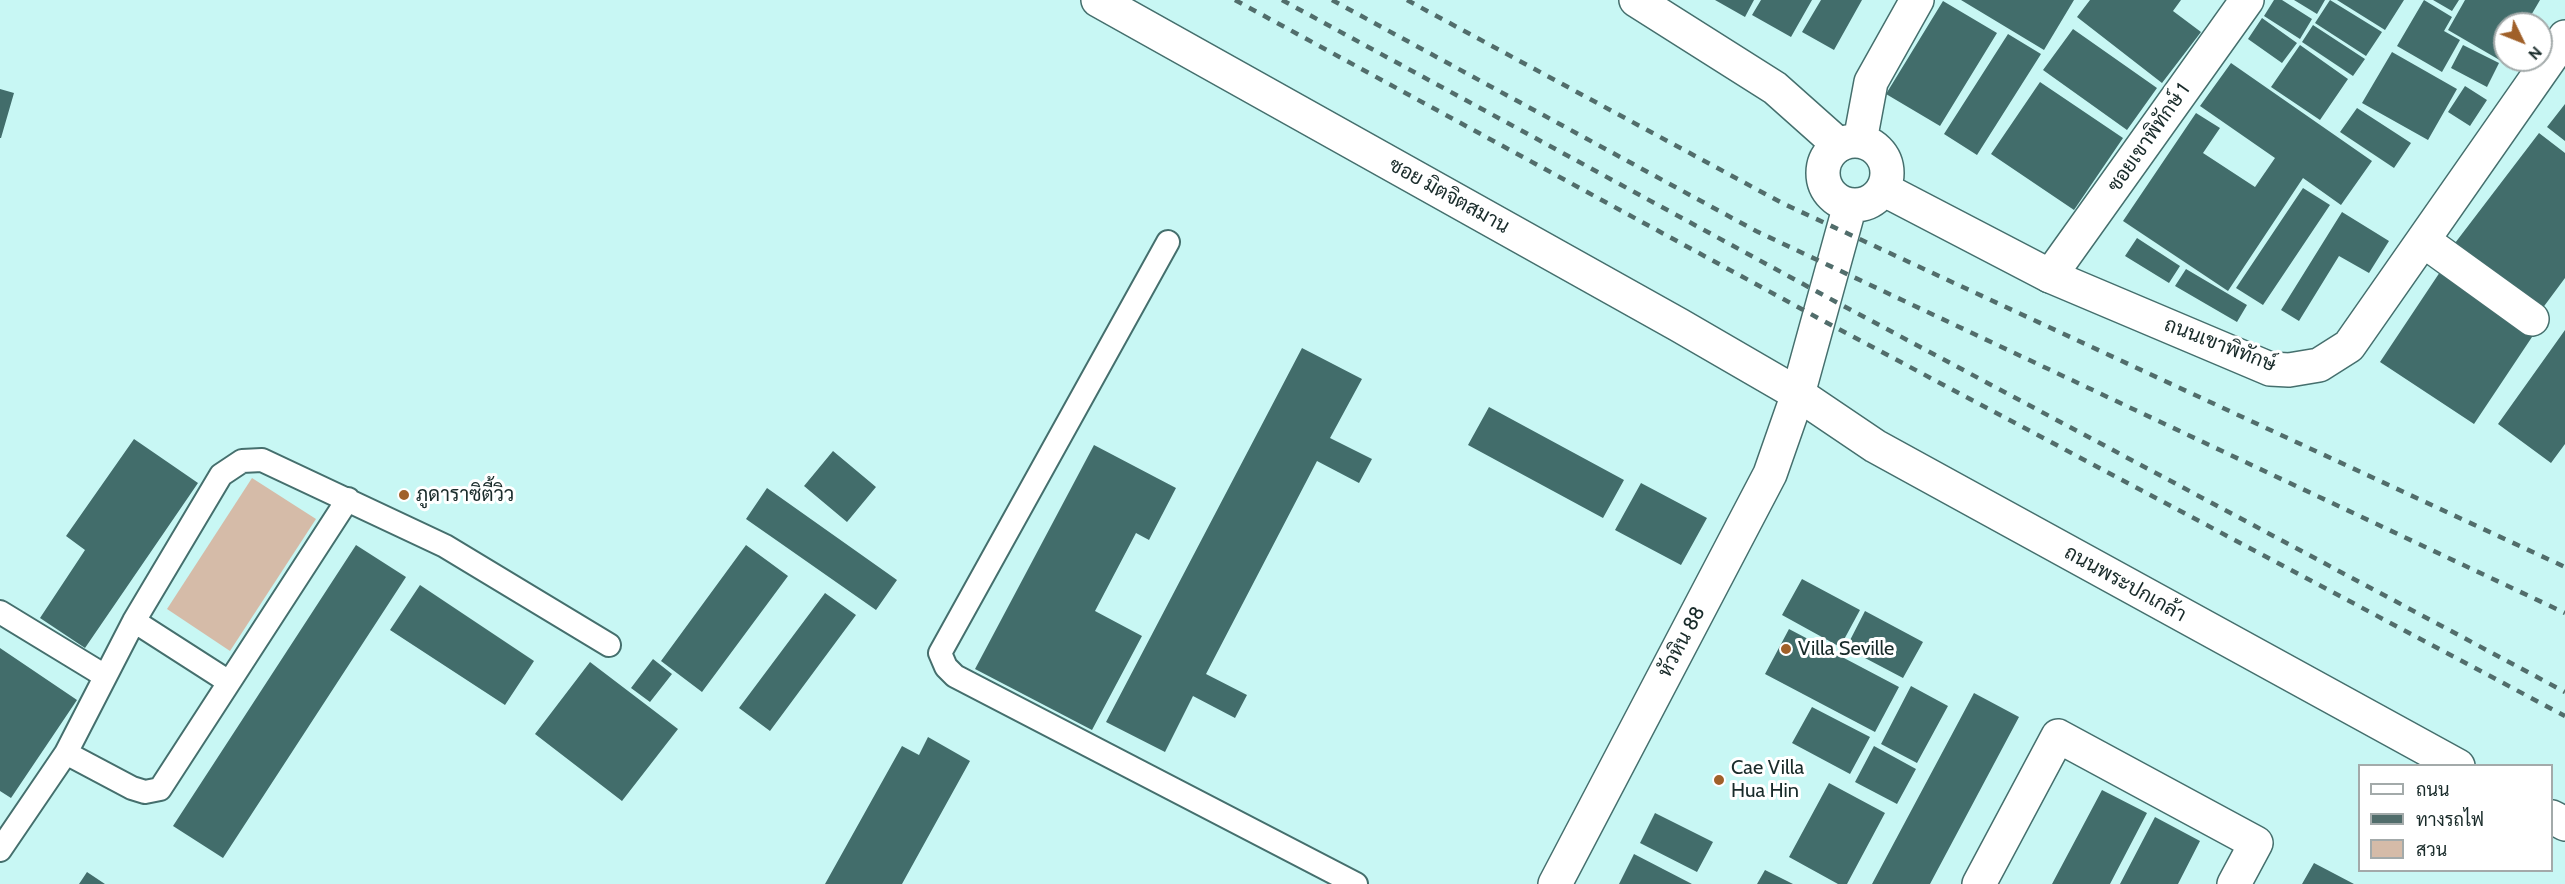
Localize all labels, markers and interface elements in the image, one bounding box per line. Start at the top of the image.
north arrow [2493,12,2553,72]
text: N [2524,43,2546,64]
street label: ซอยเขาพิทักษ์ 1 [2103,79,2195,197]
street label: ซอย มิตจิตสมาน [1385,153,1513,239]
street label: ถนนเขาพิทักษ์ [2161,313,2279,377]
place label: ภูดาราซิตี้วิว [416,483,514,507]
marker: ภูดาราซิตี้วิว [397,488,411,502]
street label: ถนนพระปกเกล้า [2060,541,2190,627]
street label: หัวหิน 88 [1653,602,1711,682]
place label: Villa Seville [1798,637,1894,661]
marker: Villa Seville [1779,642,1793,656]
place label: Cae Villa Hua Hin [1731,756,1804,803]
legend [2358,764,2553,872]
marker: Cae Villa Hua Hin [1712,773,1726,787]
text: ถนน [2416,779,2449,801]
text: ทางรถไฟ [2416,809,2484,831]
text: สวน [2416,839,2447,861]

